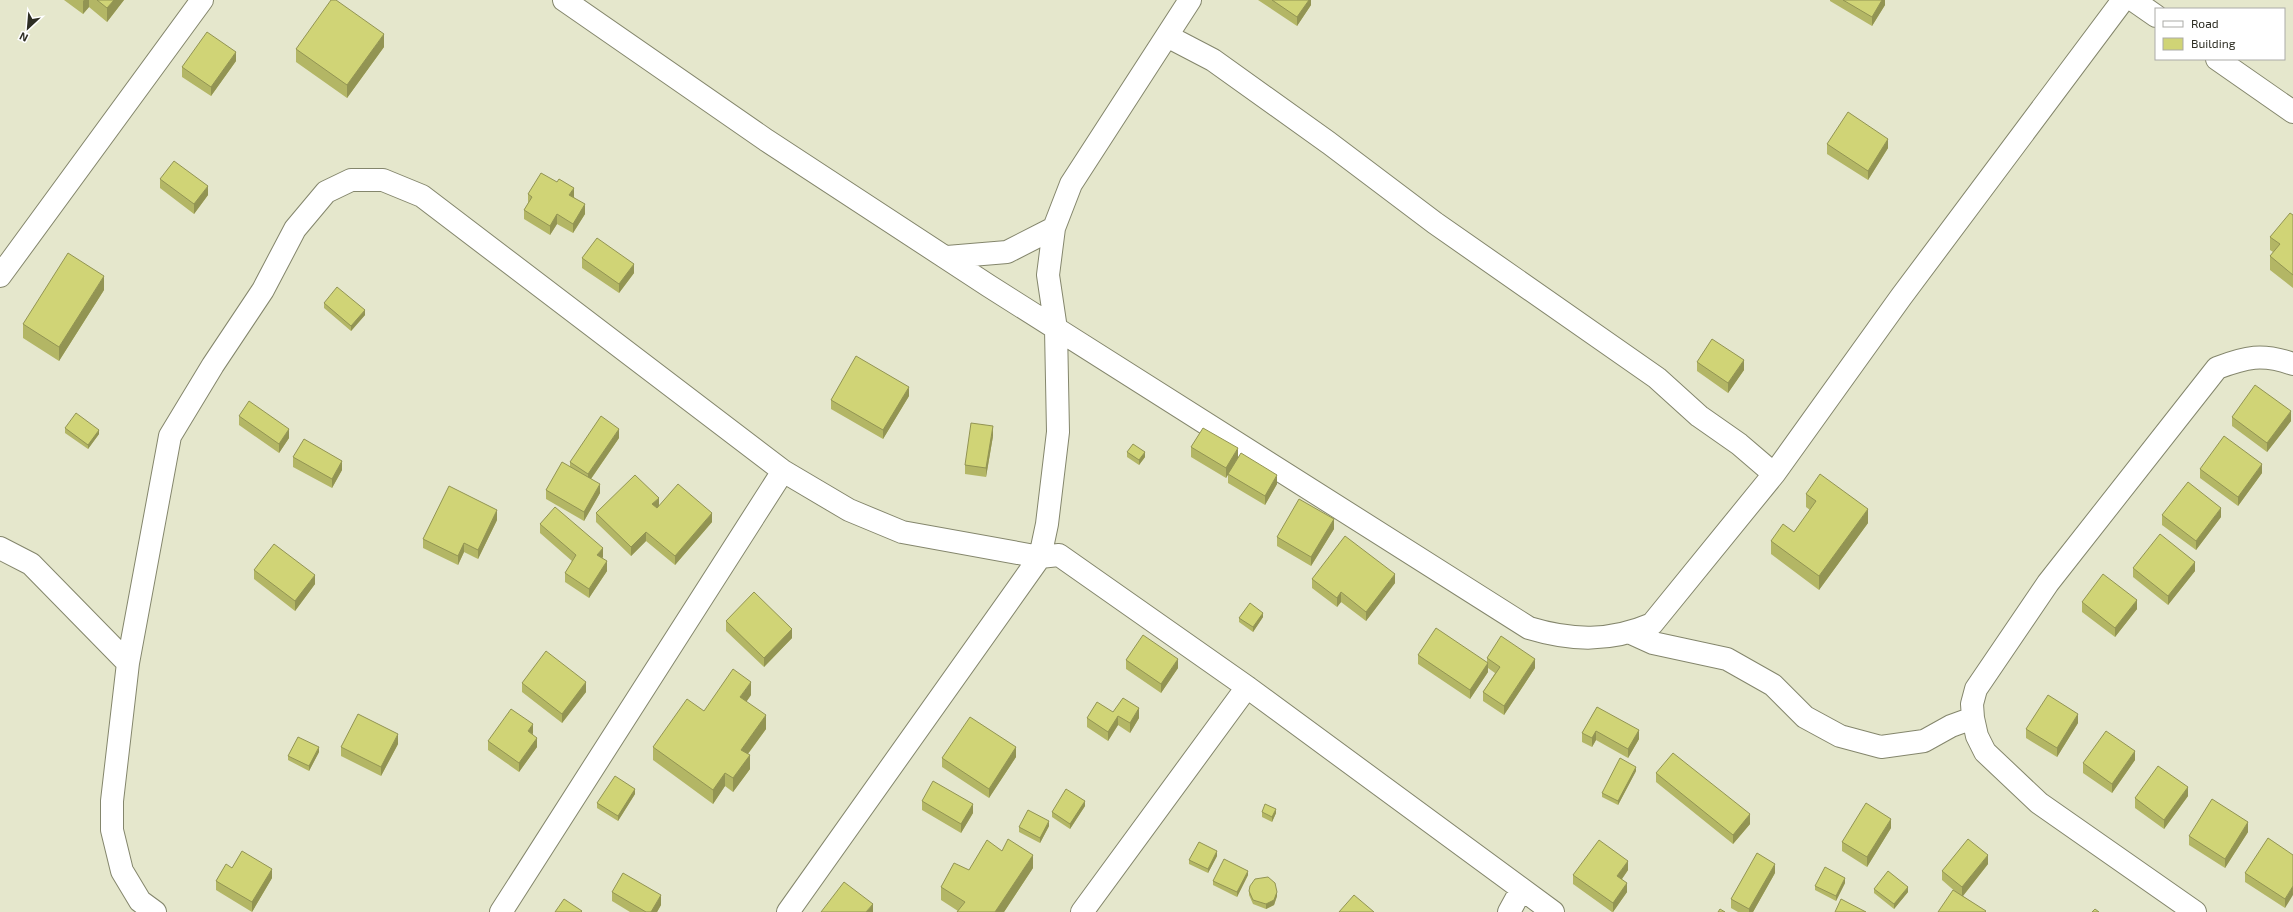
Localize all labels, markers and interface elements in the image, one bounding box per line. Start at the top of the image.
north arrow [8,8,48,48]
legend [2155,8,2285,60]
text: Road [2191,16,2219,30]
text: N [17,30,30,45]
text: Building [2191,36,2236,50]

